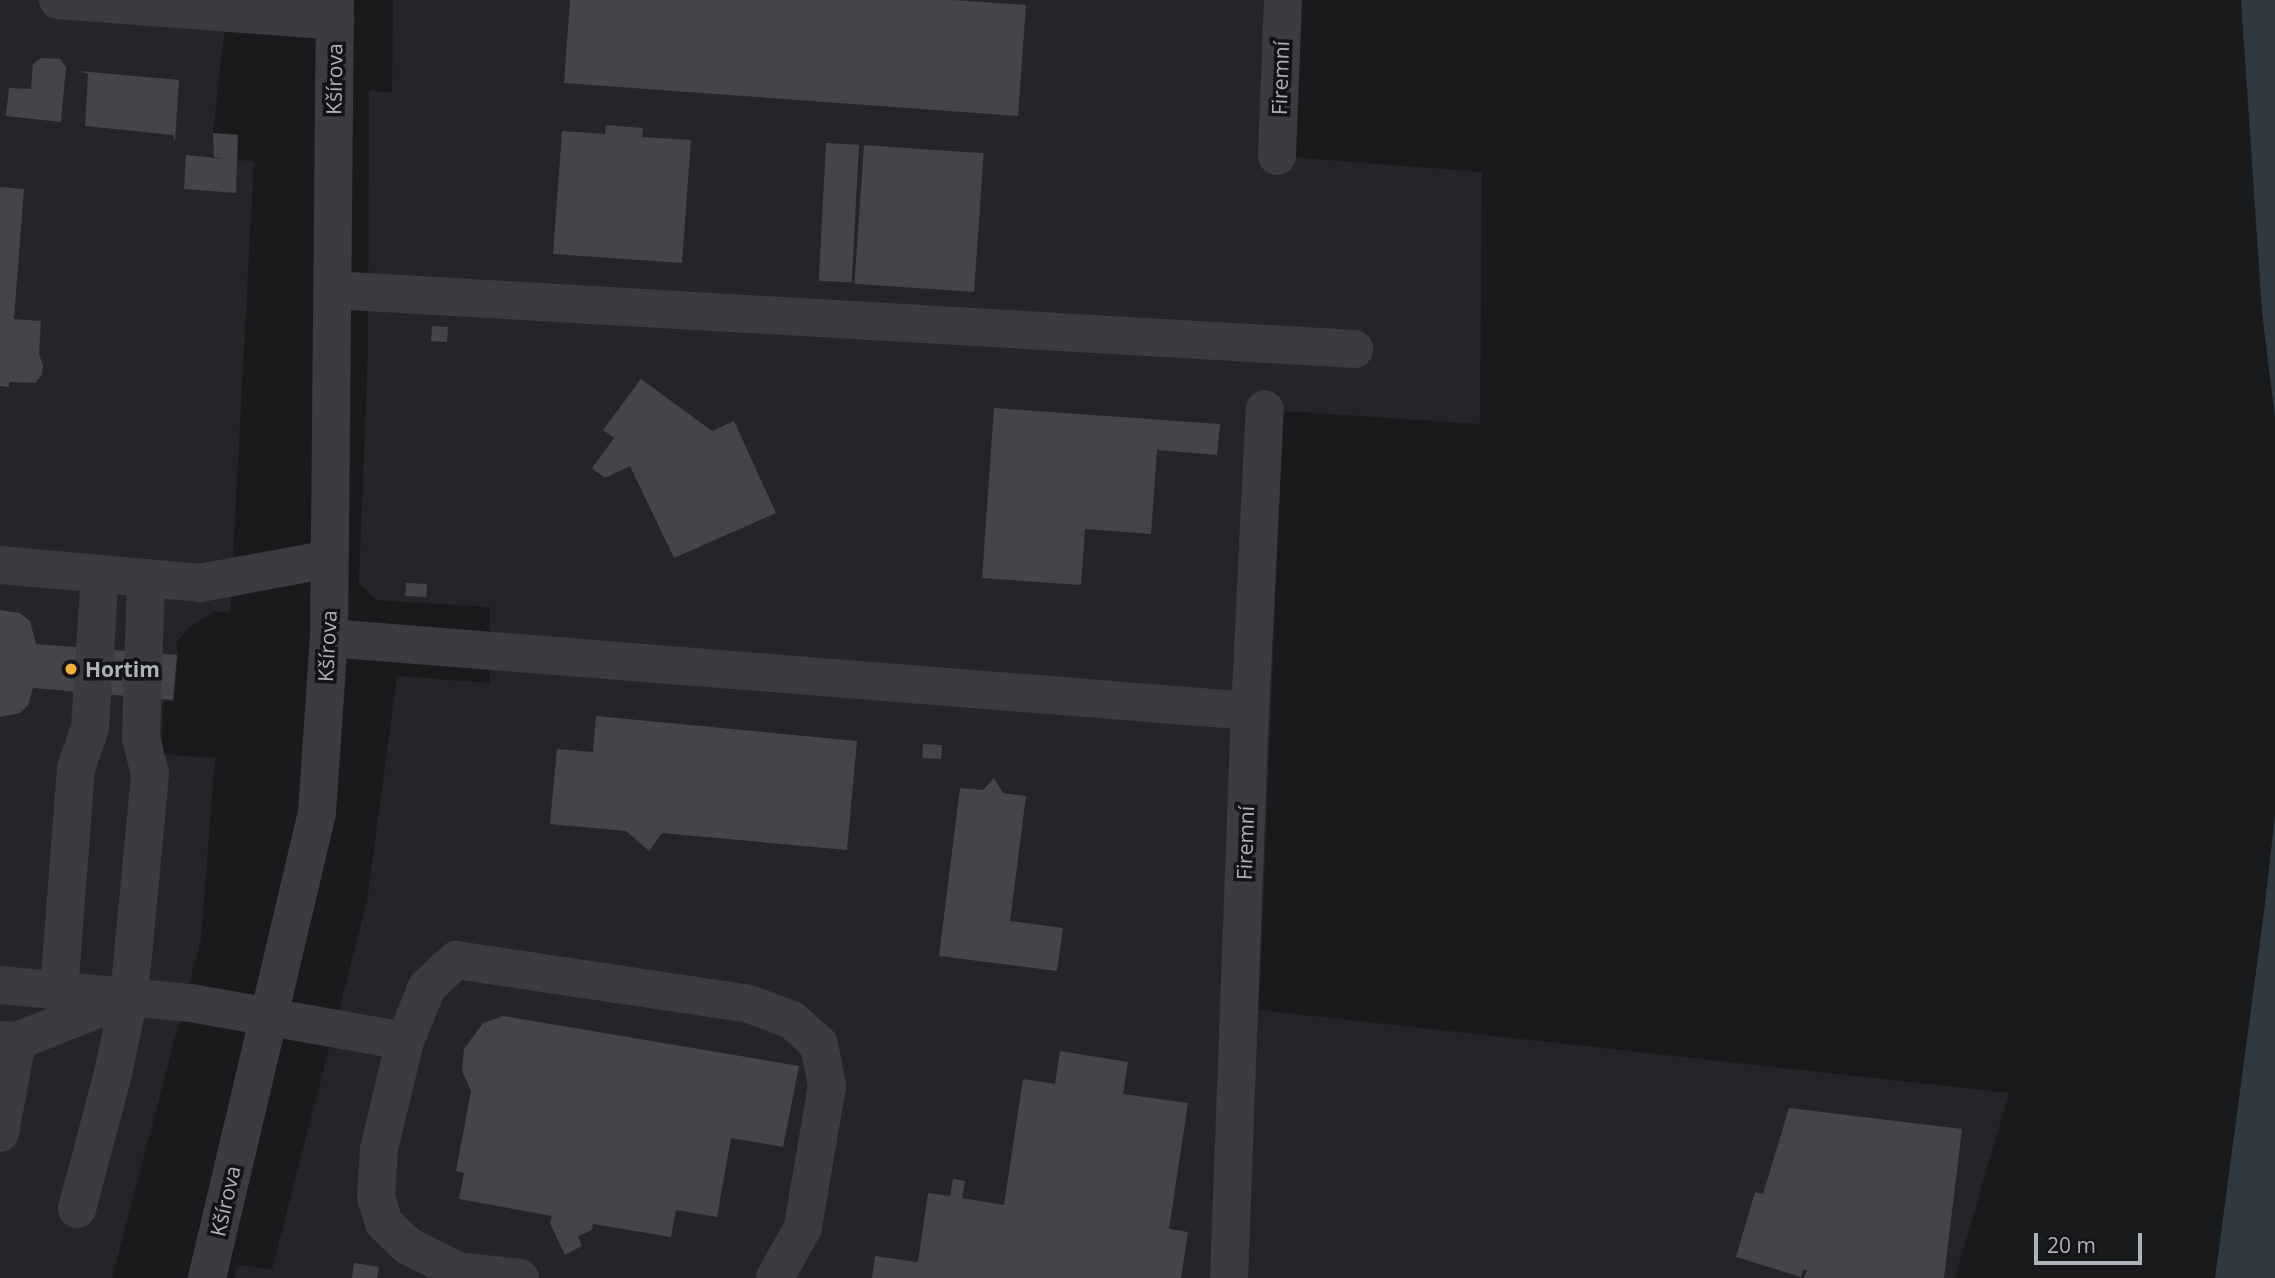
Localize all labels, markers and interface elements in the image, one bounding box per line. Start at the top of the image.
street label: Firemní [1266,41,1294,115]
street label: Kšírova [321,43,347,115]
street label: Kšírova [313,610,341,682]
place label: Hortim [85,656,160,682]
marker: Hortim [63,661,79,677]
street label: Firemní [1231,806,1259,880]
street label: Kšírova [205,1163,245,1239]
scale bar [2037,1218,2146,1262]
text: 20 m [2047,1231,2096,1259]

